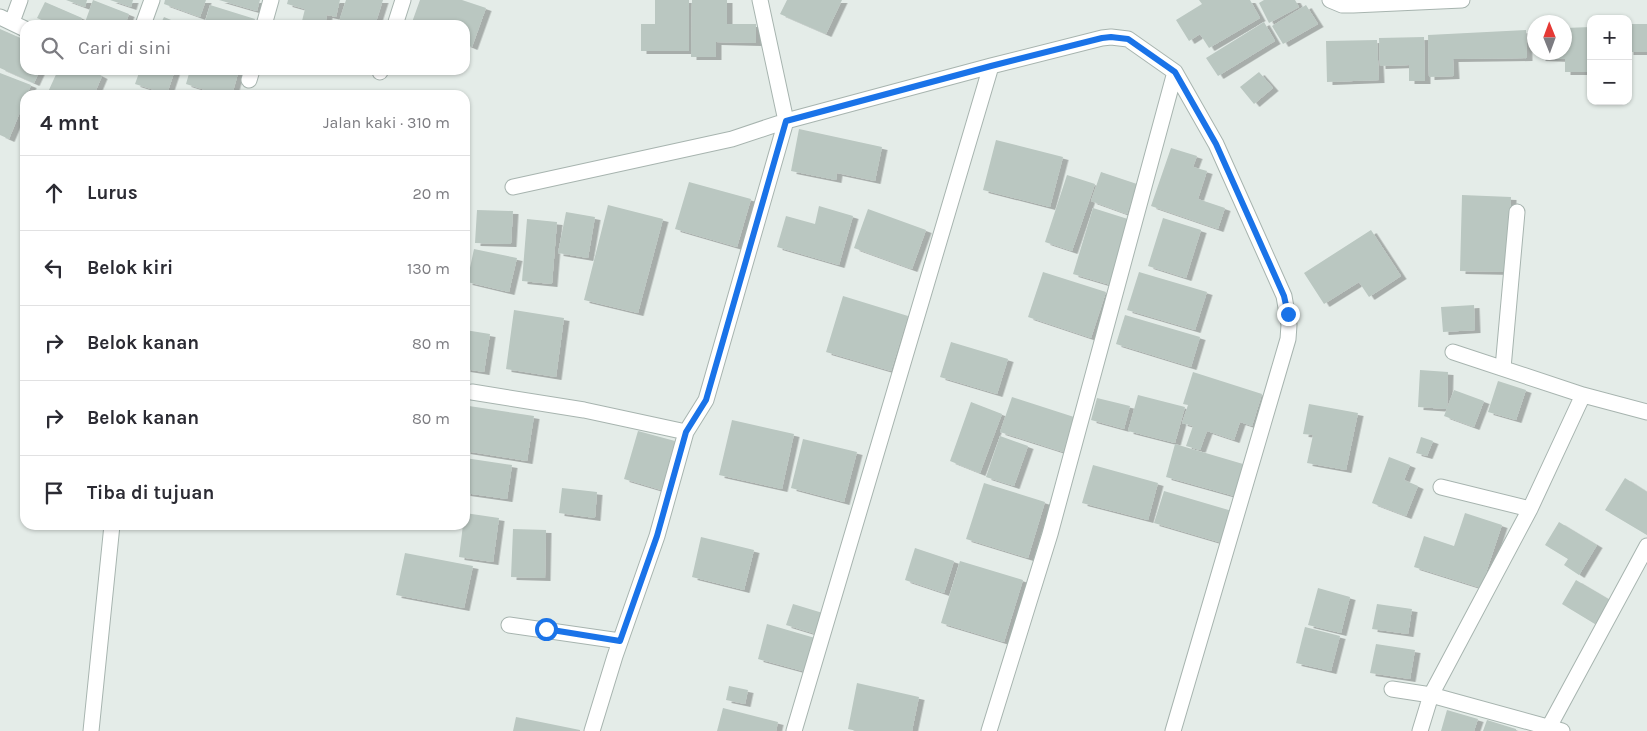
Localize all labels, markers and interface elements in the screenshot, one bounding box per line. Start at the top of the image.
north arrow [1527,15,1572,60]
map controls [1587,15,1632,105]
button: + [1587,15,1632,60]
search box [20,20,470,75]
icon: search [38,34,66,62]
text: Cari di sini [78,37,171,59]
button: − [1587,60,1632,105]
text: 4 mnt [40,111,99,135]
text: Jalan kaki · 310 m [323,113,450,132]
icon: ahead [40,179,68,207]
text: Lurus [87,182,138,204]
text: 20 m [412,184,450,203]
icon: left [40,254,68,282]
text: Belok kiri [87,257,173,279]
text: 130 m [407,259,450,278]
route end [1277,303,1300,326]
icon: right [40,329,68,357]
text: Belok kanan [87,332,199,354]
text: 80 m [412,334,450,353]
icon: right [40,404,68,432]
text: Belok kanan [87,407,199,429]
text: 80 m [412,409,450,428]
icon: arrive [40,479,68,507]
text: Tiba di tujuan [87,482,214,504]
route start [535,618,558,641]

